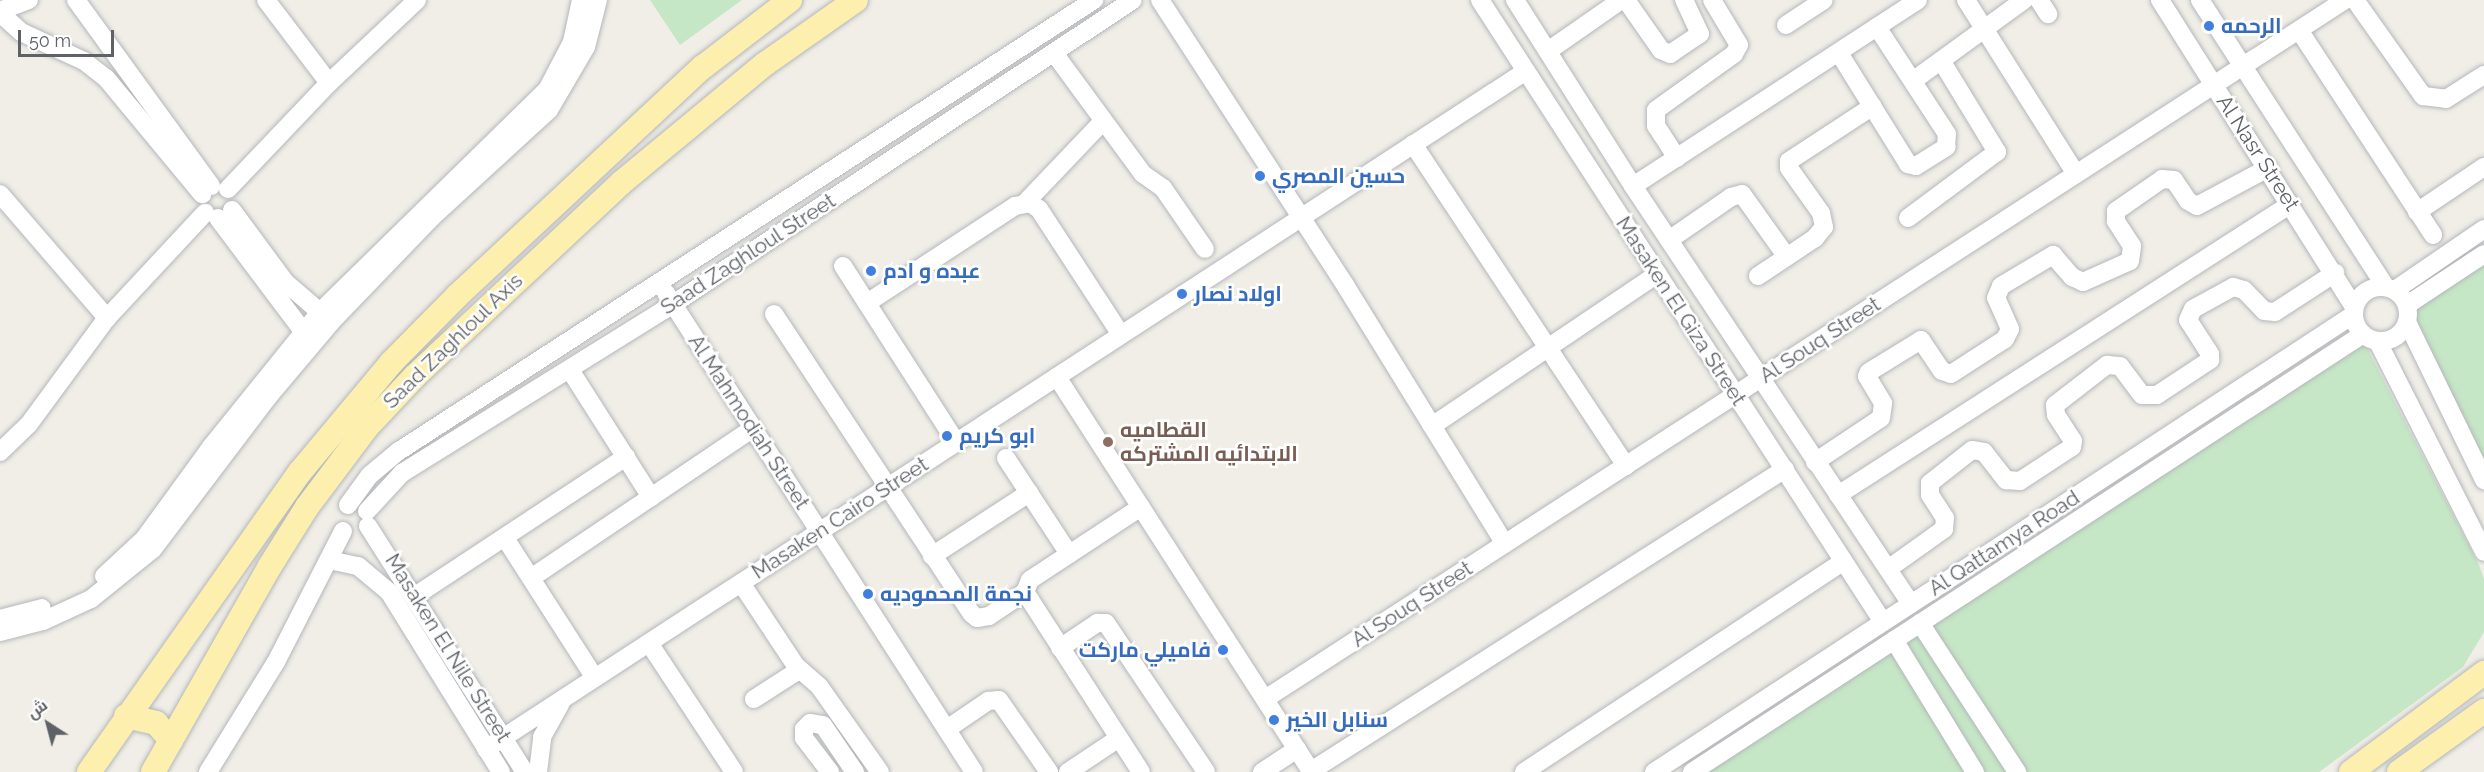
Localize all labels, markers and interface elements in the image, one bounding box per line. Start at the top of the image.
place label: الرحمه [2221,13,2282,39]
scale bar [21,18,117,56]
marker: الرحمه [2202,19,2216,33]
text: 50 m [29,30,71,51]
street label: Al Nasr Street [2211,90,2305,216]
place label: حسين المصري [1272,163,1405,189]
marker: حسين المصري [1253,169,1267,183]
street label: Saad Zaghloul Street [656,188,840,320]
street label: Masaken El Giza Street [1610,212,1752,410]
place label: عبده و ادم [883,258,980,284]
marker: عبده و ادم [864,264,878,278]
street label: Saad Zaghloul Axis [378,268,528,414]
place label: اولاد نصار [1194,281,1282,307]
marker: اولاد نصار [1175,287,1189,301]
street label: Al Souq Street [1755,291,1885,389]
street label: Al Mahmodiah Street [683,330,815,514]
place label: القطاميه الابتدائيه المشتركه [1120,417,1298,467]
place label: ابو كريم [959,423,1035,449]
marker: ابو كريم [940,429,954,443]
marker: القطاميه الابتدائيه المشتركه [1101,435,1115,449]
street label: Masaken Cairo Street [747,452,933,584]
street label: Al Qattamya Road [1924,485,2084,601]
street label: Masaken El Nile Street [380,549,516,747]
street label: Al Souq Street [1347,555,1477,653]
place label: نجمة المحموديه [880,581,1032,607]
marker: نجمة المحموديه [861,587,875,601]
place label: فاميلي ماركت [1079,637,1211,663]
marker: فاميلي ماركت [1216,643,1230,657]
north arrow [18,694,78,754]
text: ش [23,695,51,723]
place label: سنابل الخير [1286,707,1388,733]
marker: سنابل الخير [1267,713,1281,727]

